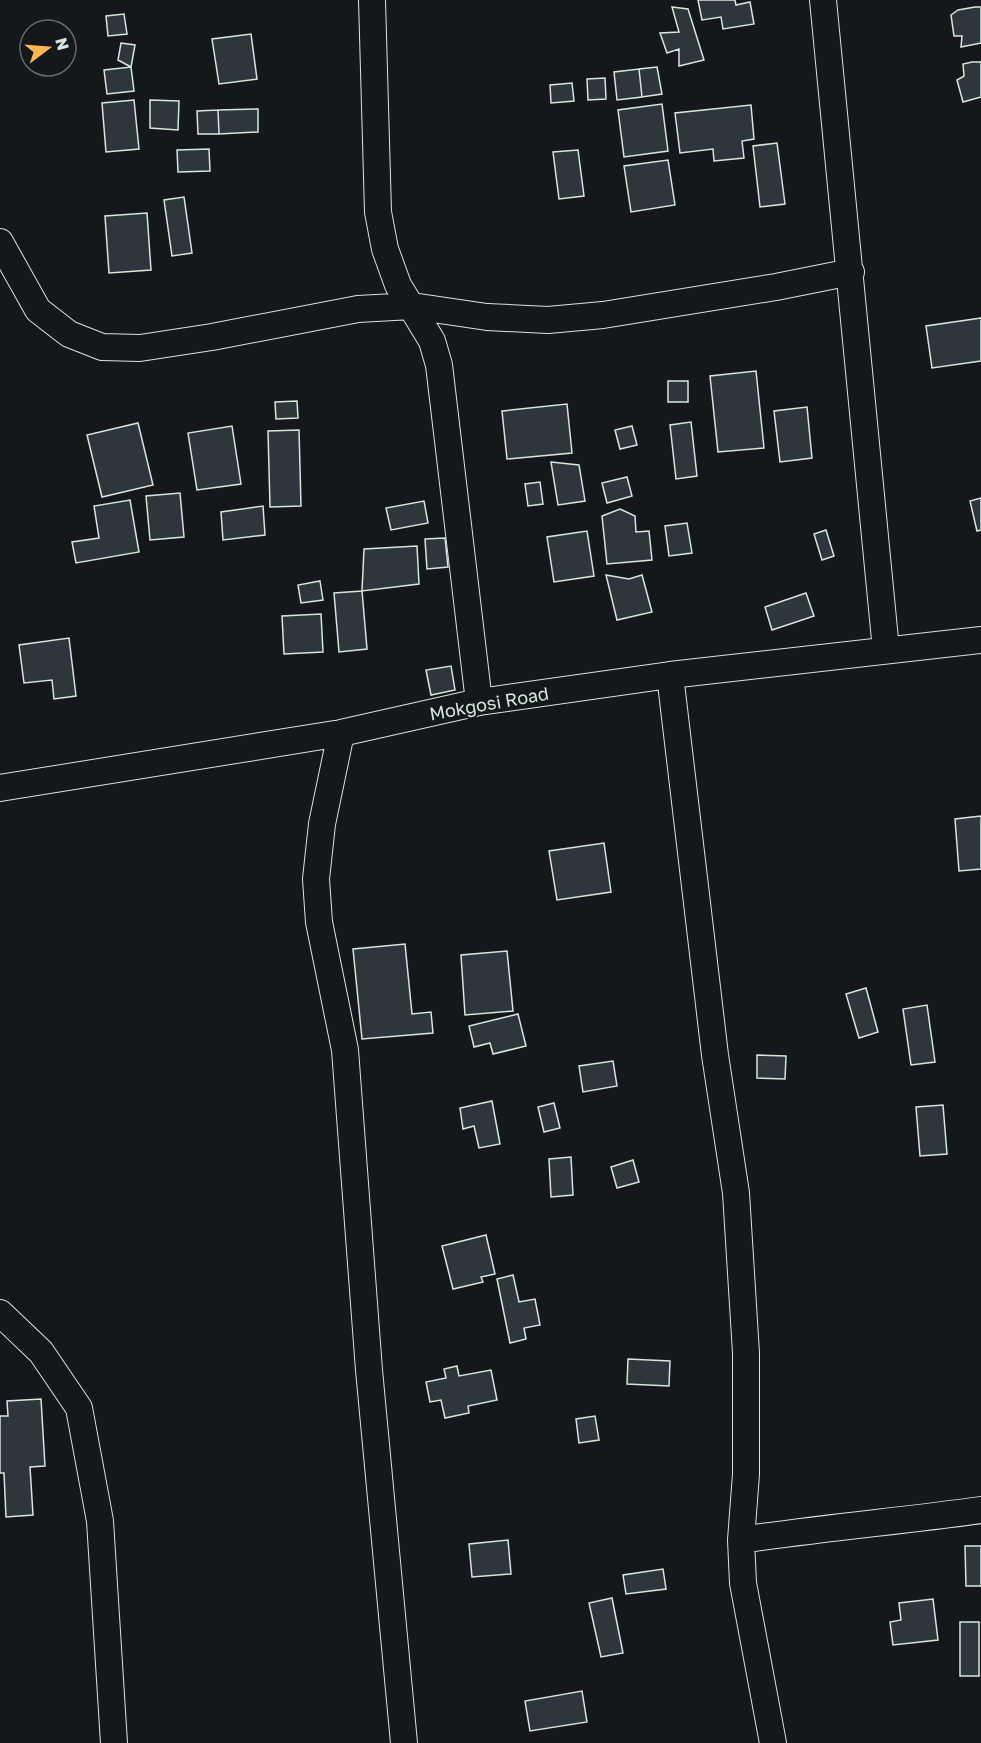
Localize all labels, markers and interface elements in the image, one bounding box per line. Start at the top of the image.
north arrow [18,18,78,78]
text: N [51,35,74,52]
street label: Mokgosi Road [428,682,550,724]

